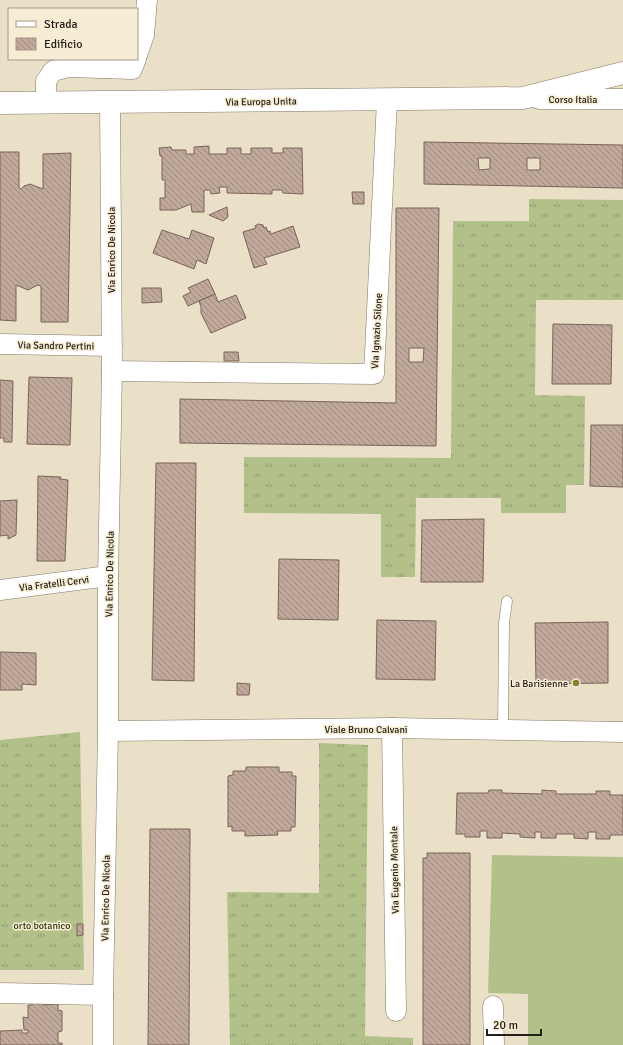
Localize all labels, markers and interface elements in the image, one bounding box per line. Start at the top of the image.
legend [8,8,138,60]
text: Strada [44,17,78,32]
text: Edificio [44,37,82,52]
street label: Corso Italia [549,94,597,106]
street label: Via Europa Unita [225,95,297,109]
street label: Via Enrico De Nicola [106,207,118,293]
street label: Via Ignazio Silone [369,293,385,369]
street label: Via Sandro Pertini [18,339,94,353]
street label: Via Enrico De Nicola [103,531,117,617]
street label: Via Fratelli Cervi [18,574,90,594]
place label: La Barisienne [510,678,568,690]
marker: La Barisienne [571,678,581,688]
street label: Viale Bruno Calvani [324,724,408,736]
street label: Via Eugenio Montale [388,826,402,914]
street label: Via Enrico De Nicola [99,855,113,941]
park label: orto botanico [14,920,70,932]
scale bar [487,1011,541,1037]
text: 20 m [493,1018,518,1033]

